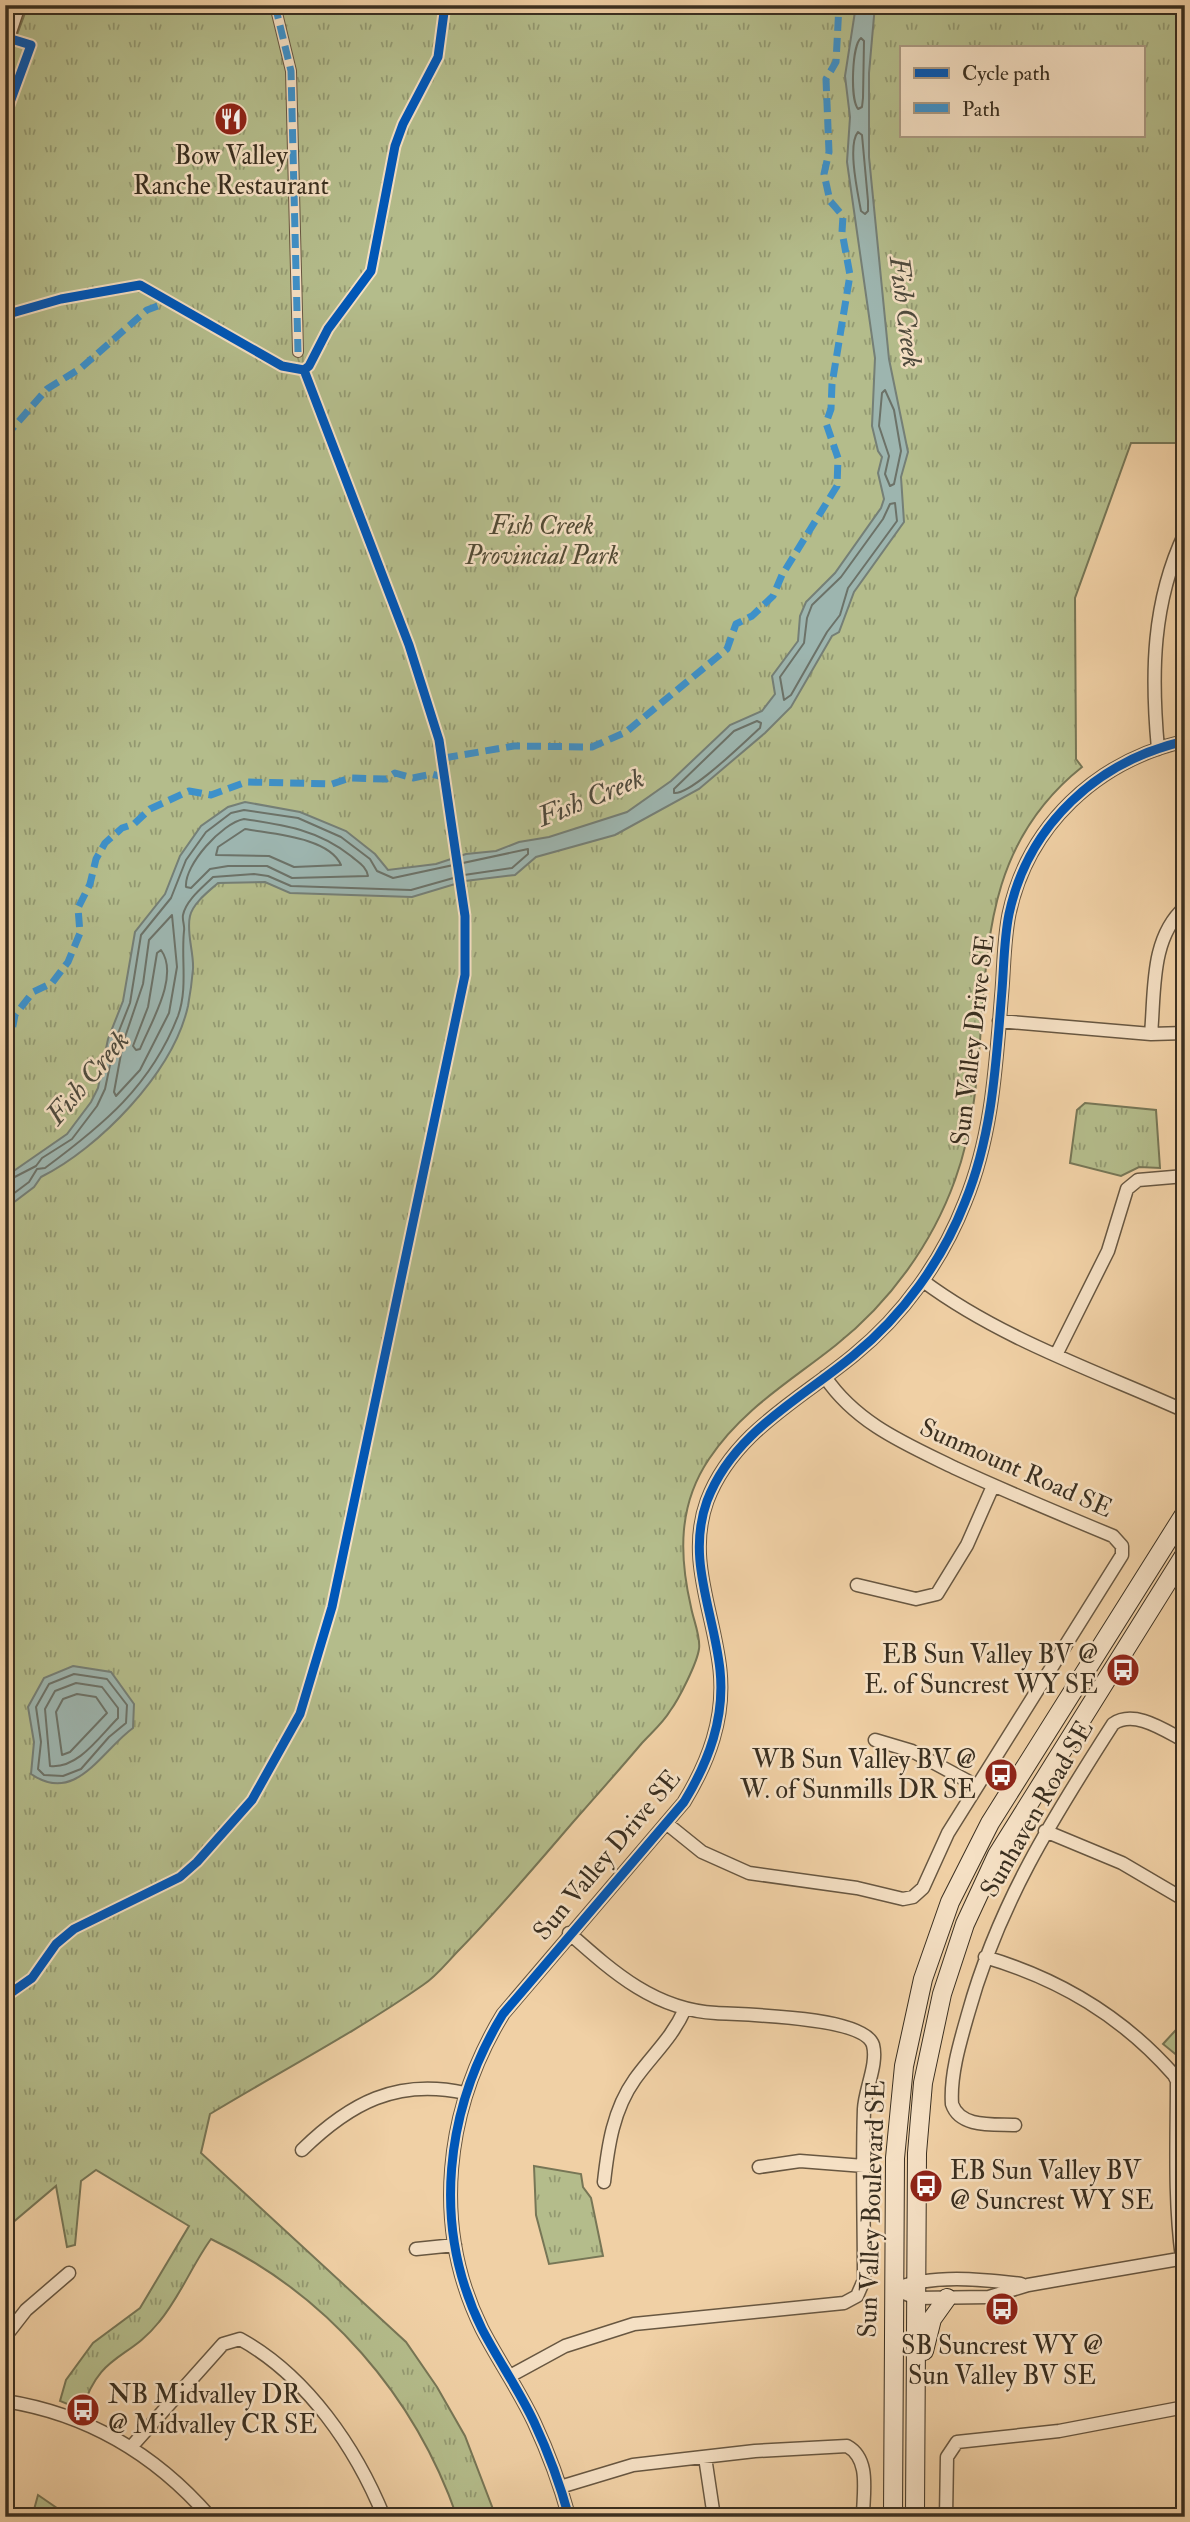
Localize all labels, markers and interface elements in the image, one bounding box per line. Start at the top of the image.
legend [900,46,1144,136]
text: Cycle path [962,60,1050,87]
text: Path [962,96,1000,123]
restaurant icon: Bow Valley Ranche Restaurant [212,100,250,138]
place label: Bow Valley Ranche Restaurant [133,140,329,202]
water label: Fish Creek [881,252,929,370]
park label: Fish Creek Provincial Park [464,510,619,572]
water label: Fish Creek [531,761,649,836]
street label: Sun Valley Drive SE [944,932,1002,1148]
water label: Fish Creek [37,1024,137,1134]
street label: Sunmount Road SE [915,1411,1117,1525]
place label: EB Sun Valley BV @ E. of Suncrest WY SE [864,1639,1098,1701]
bus stop icon: EB Sun Valley BV @ E. of Suncrest WY SE [1104,1651,1142,1689]
street label: Sunhaven Road SE [973,1715,1101,1903]
place label: WB Sun Valley BV @ W. of Sunmills DR SE [739,1744,976,1806]
bus stop icon: WB Sun Valley BV @ W. of Sunmills DR SE [982,1756,1020,1794]
street label: Sun Valley Drive SE [526,1763,688,1947]
street label: Sun Valley Boulevard SE [852,2080,892,2338]
place label: EB Sun Valley BV @ Suncrest WY SE [950,2155,1154,2217]
bus stop icon: EB Sun Valley BV @ Suncrest WY SE [907,2167,945,2205]
bus stop icon: SB Suncrest WY @ Sun Valley BV SE [983,2290,1021,2328]
place label: SB Suncrest WY @ Sun Valley BV SE [901,2330,1103,2392]
place label: NB Midvalley DR @ Midvalley CR SE [108,2379,317,2441]
bus stop icon: NB Midvalley DR @ Midvalley CR SE [64,2391,102,2429]

